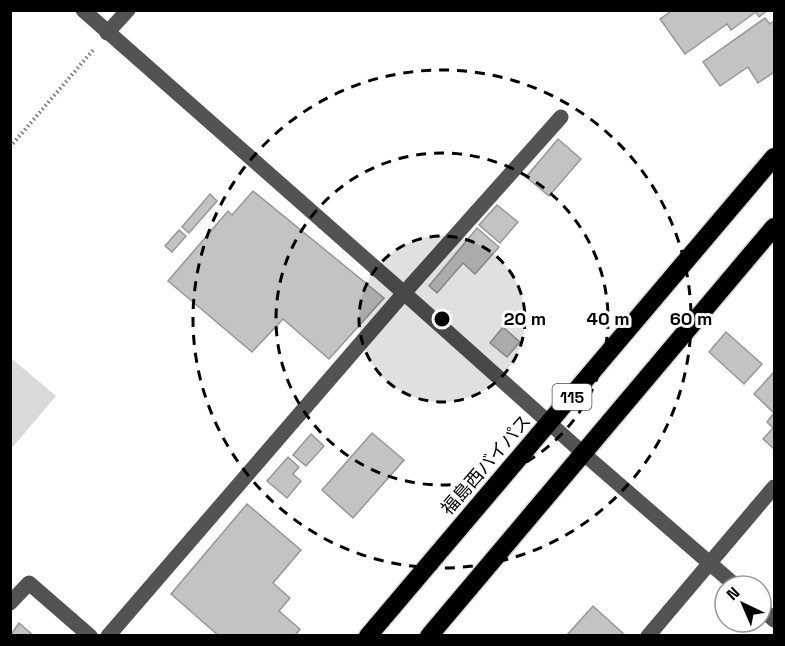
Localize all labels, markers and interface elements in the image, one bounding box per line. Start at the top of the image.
text: 20 m [504,307,546,330]
text: 40 m [586,307,630,330]
text: 60 m [670,307,712,330]
centre of rings [432,309,452,329]
road number: 115 [552,384,592,410]
street label: 福島西バイパス [436,410,536,520]
north arrow [713,574,773,634]
text: N [722,582,744,605]

